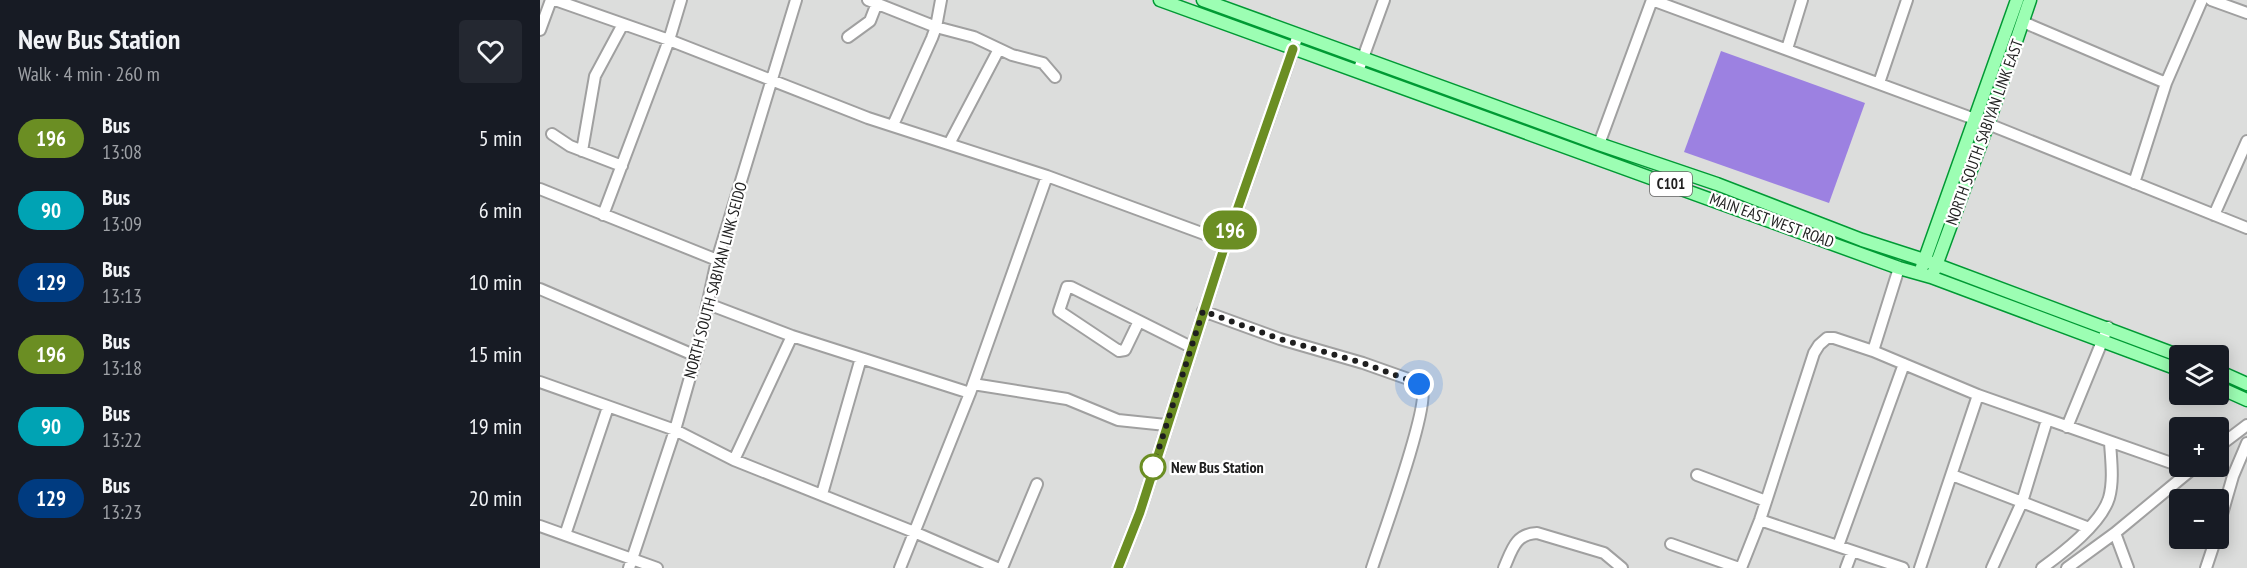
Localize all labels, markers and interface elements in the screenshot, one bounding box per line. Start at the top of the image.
text: New Bus Station [18,20,180,57]
button: heart [459,20,522,83]
street label: NORTH SOUTH SABIYAN LINK EAST [1941,36,2027,228]
text: Walk · 4 min · 260 m [18,61,160,87]
text: Bus [102,111,130,139]
text: 5 min [479,124,522,152]
text: 196 [36,125,66,152]
text: 13:08 [102,139,142,165]
road number: C101 [1650,172,1692,196]
street label: NORTH SOUTH SABIYAN LINK SEIDO [679,179,751,380]
text: Bus [102,183,130,211]
street label: MAIN EAST WEST ROAD [1707,188,1837,252]
text: 6 min [479,196,522,224]
text: 90 [41,197,61,224]
line badge: 196 [1196,210,1264,250]
text: 13:09 [102,211,142,237]
text: 196 [1215,217,1245,244]
text: Bus [102,255,130,283]
text: 10 min [469,268,522,296]
text: 129 [36,269,66,296]
text: 13:13 [102,283,142,309]
text: Bus [102,327,130,355]
text: 15 min [469,340,522,368]
text: 196 [36,341,66,368]
map controls [2169,345,2229,549]
button: layers [2169,345,2229,405]
text: 13:18 [102,355,142,381]
your location [1404,369,1434,399]
text: Bus [102,399,130,427]
text: 19 min [469,412,522,440]
text: 90 [41,413,61,440]
button: + [2169,417,2229,477]
text: 13:22 [102,427,142,453]
marker: New Bus Station [1140,454,1166,480]
place label: New Bus Station [1171,457,1264,477]
text: Bus [102,471,130,499]
text: 20 min [469,484,522,512]
text: 129 [36,485,66,512]
button: − [2169,489,2229,549]
text: 13:23 [102,499,142,525]

